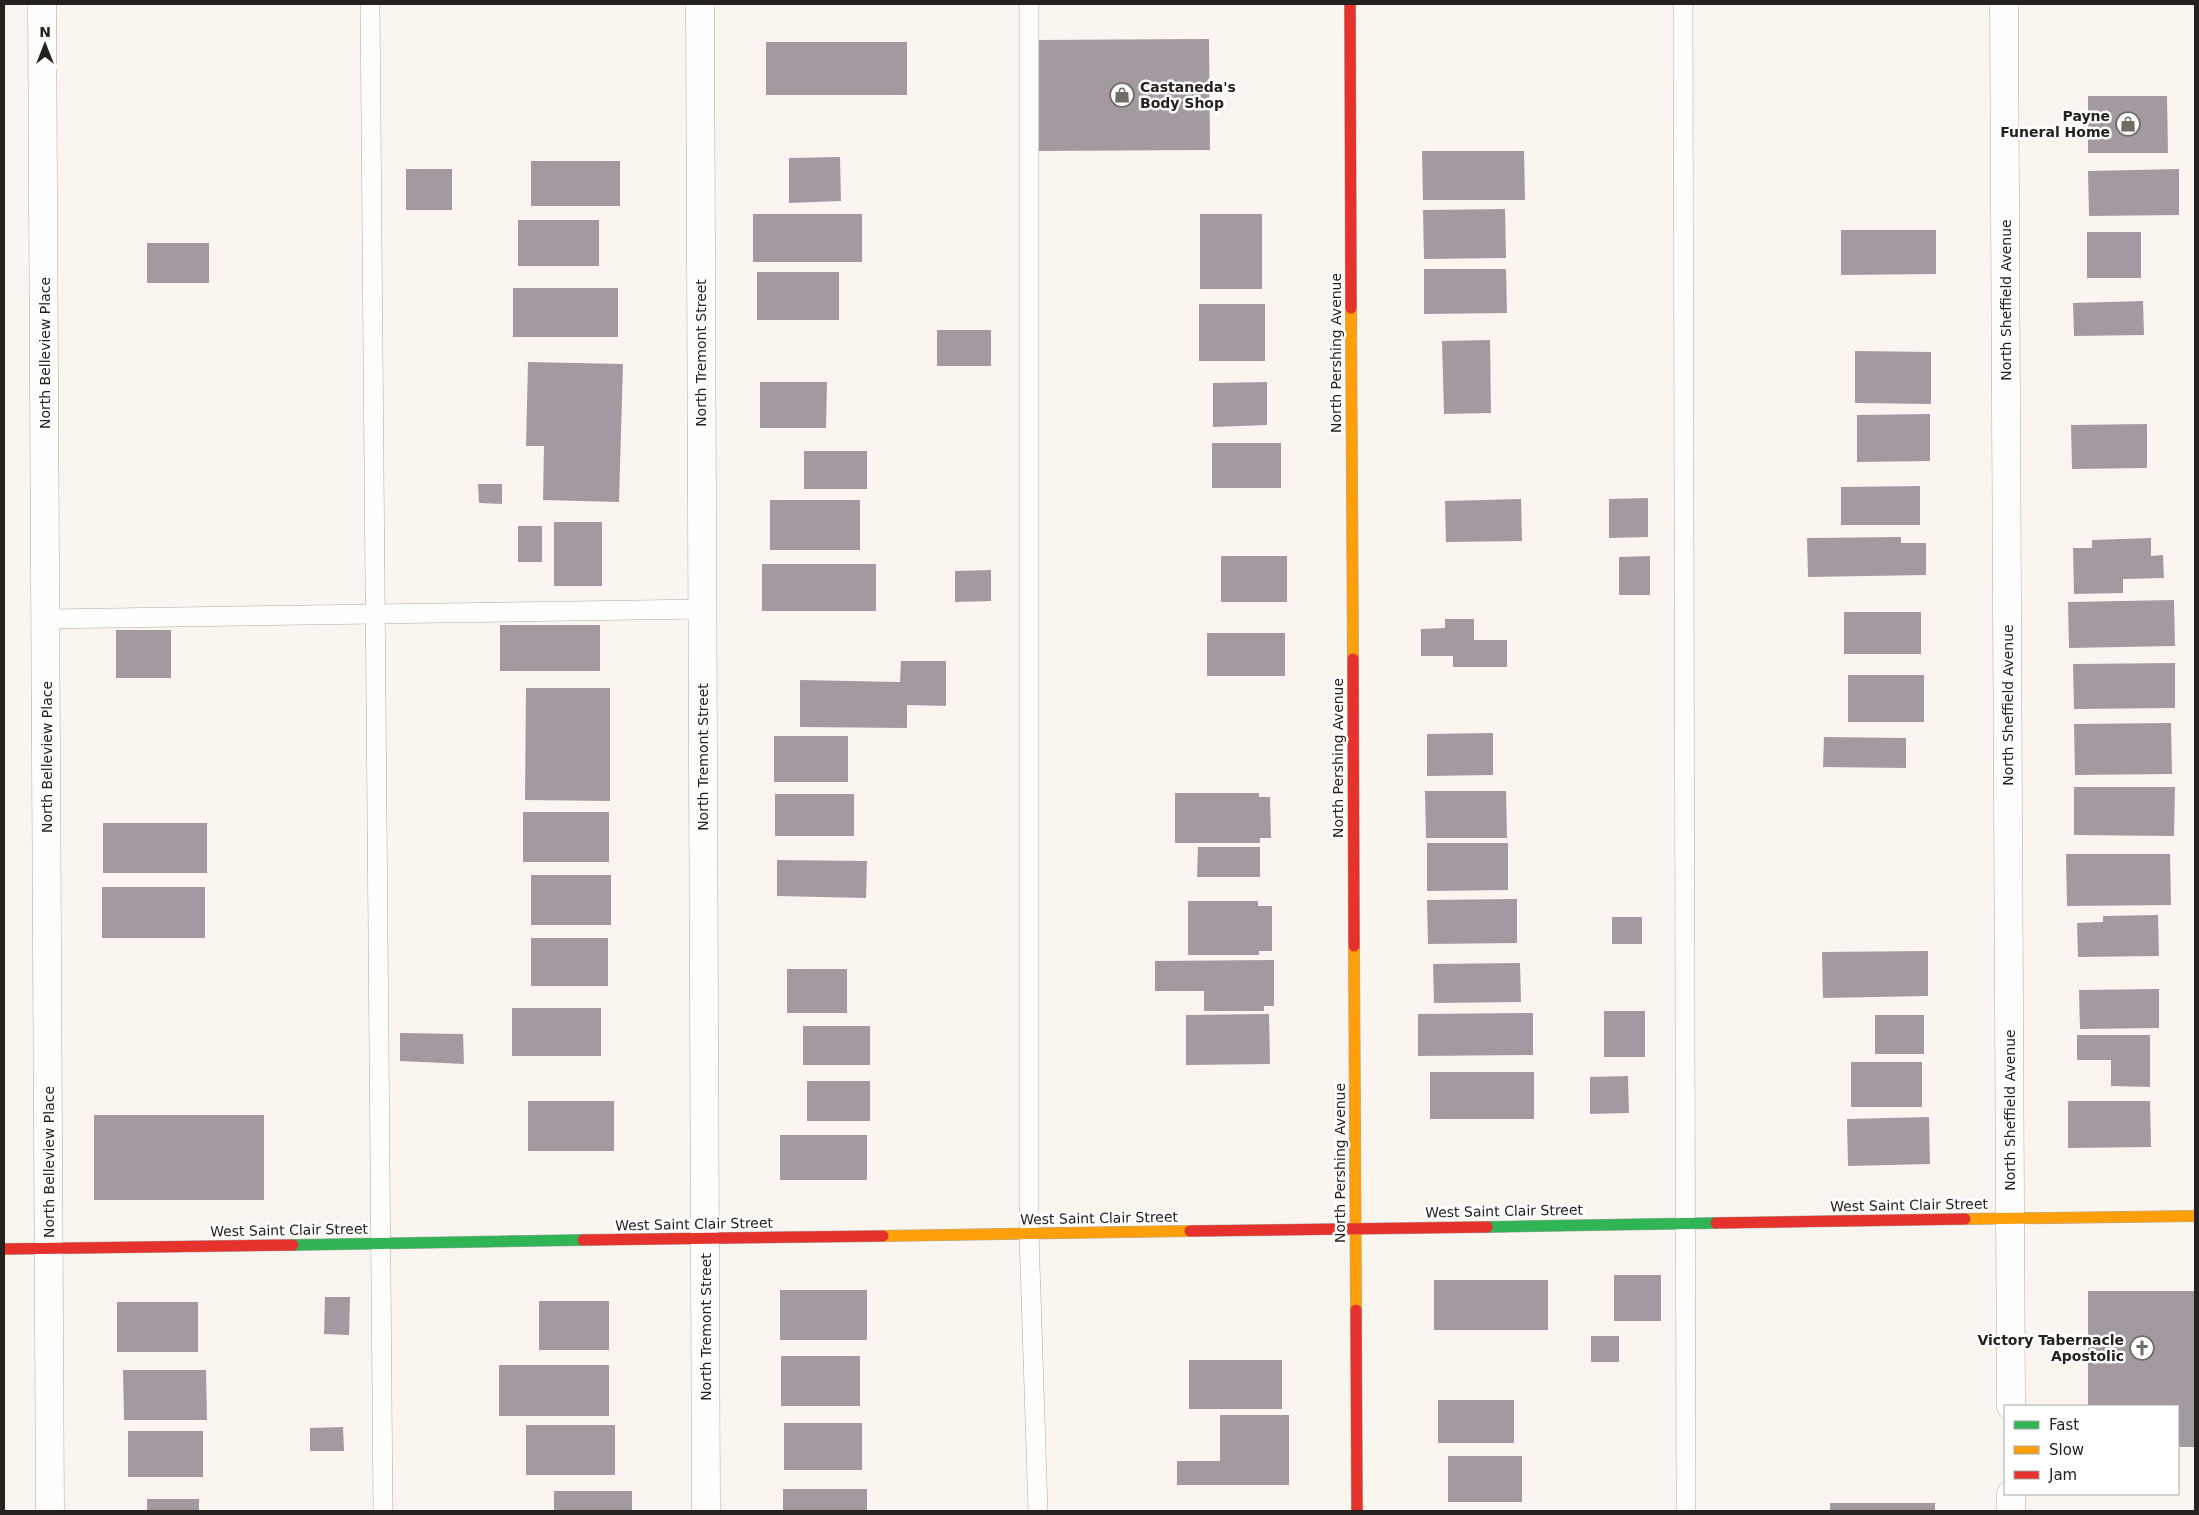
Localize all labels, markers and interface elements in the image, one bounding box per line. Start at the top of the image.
north arrow [20,20,70,70]
text: N [39,24,51,40]
place label: Castaneda's Body Shop [1140,79,1236,111]
shop icon: Castaneda's Body Shop [1109,82,1135,108]
place label: Payne Funeral Home [2000,108,2110,140]
shop icon: Payne Funeral Home [2115,111,2141,137]
street label: North Sheffield Avenue [1998,219,2014,381]
street label: North Pershing Avenue [1328,273,1344,433]
street label: North Belleview Place [37,277,53,429]
street label: North Tremont Street [693,279,709,427]
street label: North Sheffield Avenue [2000,624,2016,786]
street label: North Pershing Avenue [1330,678,1346,838]
street label: North Belleview Place [39,681,55,833]
street label: North Tremont Street [695,683,711,831]
street label: North Sheffield Avenue [2002,1029,2018,1191]
street label: North Pershing Avenue [1332,1083,1348,1243]
street label: North Belleview Place [41,1086,57,1238]
street label: West Saint Clair Street [1830,1196,1989,1214]
street label: West Saint Clair Street [1425,1202,1584,1220]
street label: West Saint Clair Street [1020,1209,1179,1227]
street label: West Saint Clair Street [615,1215,774,1233]
street label: West Saint Clair Street [210,1221,369,1239]
street label: North Tremont Street [698,1253,714,1401]
place label: Victory Tabernacle Apostolic [1977,1332,2124,1364]
church icon: Victory Tabernacle Apostolic [2129,1335,2155,1361]
legend [2004,1405,2179,1495]
text: Fast [2049,1416,2079,1434]
text: Slow [2049,1441,2084,1459]
text: Jam [2048,1466,2077,1484]

